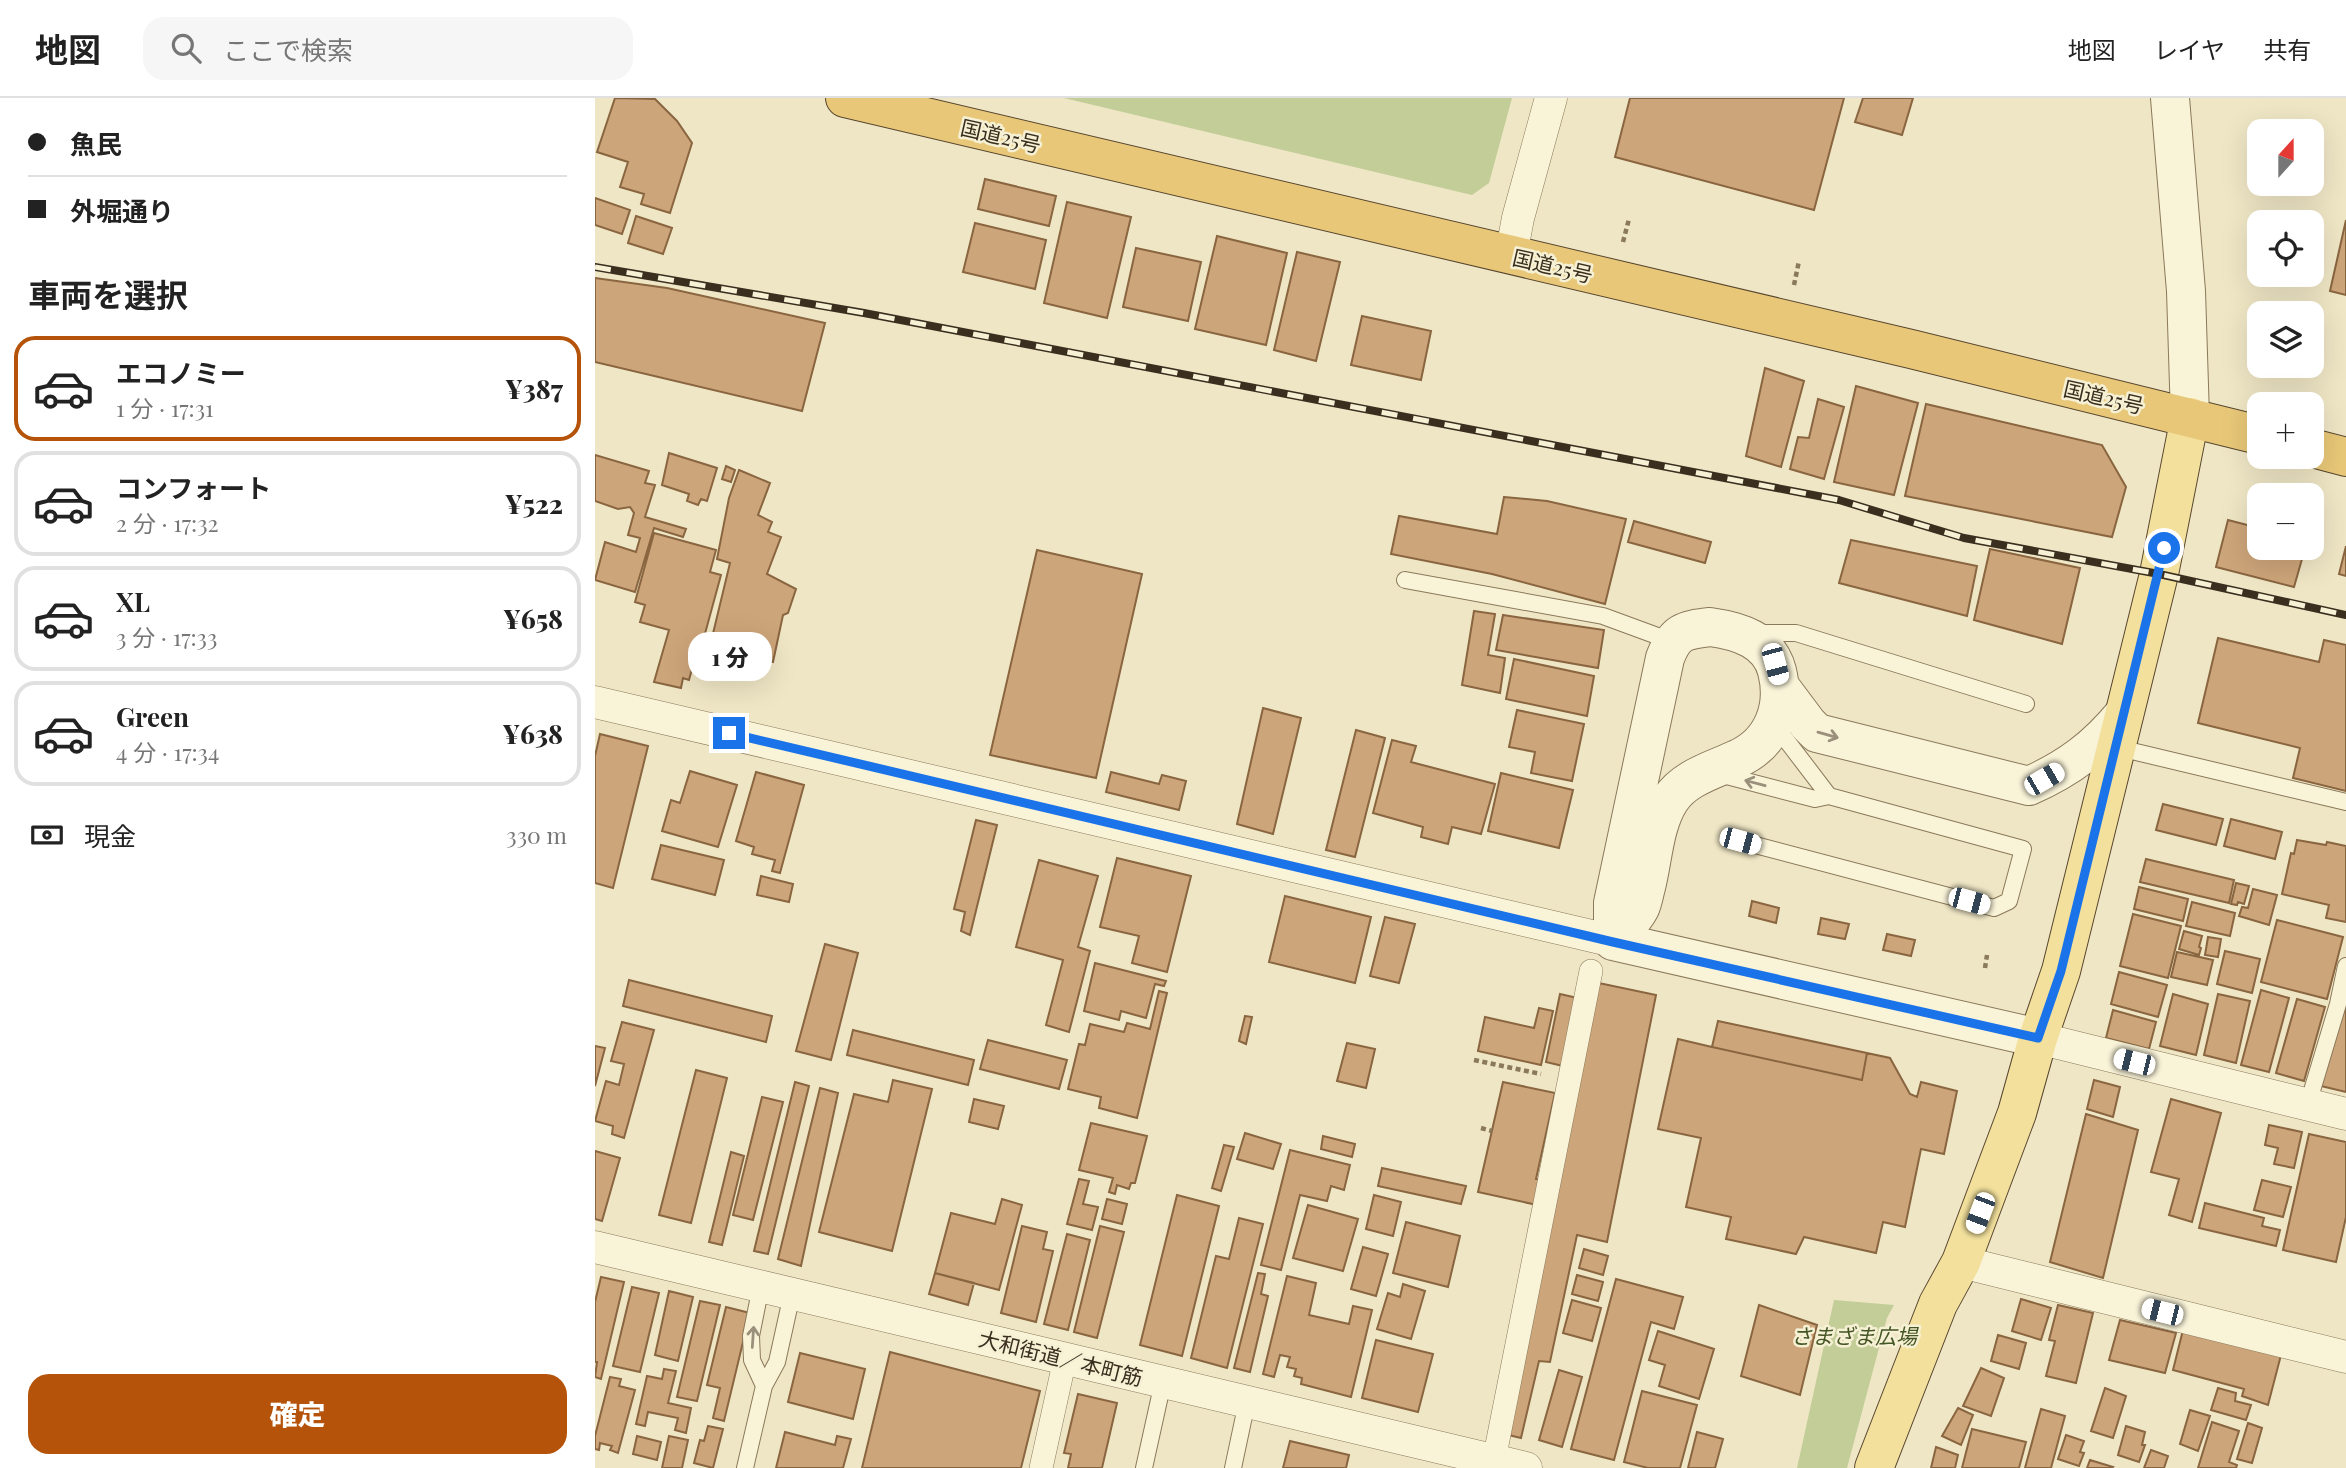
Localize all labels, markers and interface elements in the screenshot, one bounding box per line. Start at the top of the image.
search box [143,17,633,80]
text: 地図 [35,26,101,70]
icon: search [167,29,205,67]
text: ここで検索 [223,32,353,67]
text: 地図 [2068,33,2116,65]
text: レイヤ [2154,33,2225,65]
text: 共有 [2263,33,2311,65]
street label: 国道25号 [958,112,1044,158]
north arrow [2247,119,2324,196]
map controls [2247,119,2324,560]
text: 魚民 [70,126,122,161]
text: 外堀通り [70,193,174,228]
button: locate [2247,210,2324,287]
street label: 国道25号 [1510,242,1596,288]
text: 車両を選択 [28,272,188,315]
button: layers [2247,301,2324,378]
text: エコノミー [116,355,246,390]
icon: car [32,357,95,420]
text: ¥387 [505,371,563,406]
street label: 国道25号 [2061,373,2147,419]
text: 1 分 · 17:31 [116,392,214,423]
button: + [2247,392,2324,469]
text: コンフォート [116,470,271,505]
icon: car [32,472,95,535]
button: − [2247,483,2324,560]
text: ¥522 [505,486,563,521]
text: 2 分 · 17:32 [116,507,219,538]
route start [2148,532,2180,564]
text: XL [116,584,150,619]
icon: car [32,587,95,650]
text: ¥658 [503,601,563,636]
text: 3 分 · 17:33 [116,621,217,652]
callout: 1 分 [687,632,771,680]
text: 1 分 [711,641,749,672]
car [1760,641,1791,687]
text: Green [116,699,189,734]
icon: car [32,702,95,765]
text: ¥638 [502,716,563,751]
route end [713,717,745,749]
one-way arrow [1816,729,1839,742]
text: 4 分 · 17:34 [116,736,219,767]
car [2021,759,2068,799]
one-way arrow [1744,776,1767,789]
icon: cash [28,816,66,854]
text: 現金 [84,818,136,853]
text: 330 m [506,819,567,850]
car [1717,825,1764,857]
car [1946,885,1993,917]
car [2112,1047,2157,1077]
car [1963,1190,1998,1236]
car [2140,1297,2185,1327]
park label: さまざま広場 [1791,1321,1919,1349]
street label: 大和街道／本町筋 [976,1323,1146,1391]
one-way arrow [746,1326,759,1349]
button: 確定 [28,1374,567,1454]

